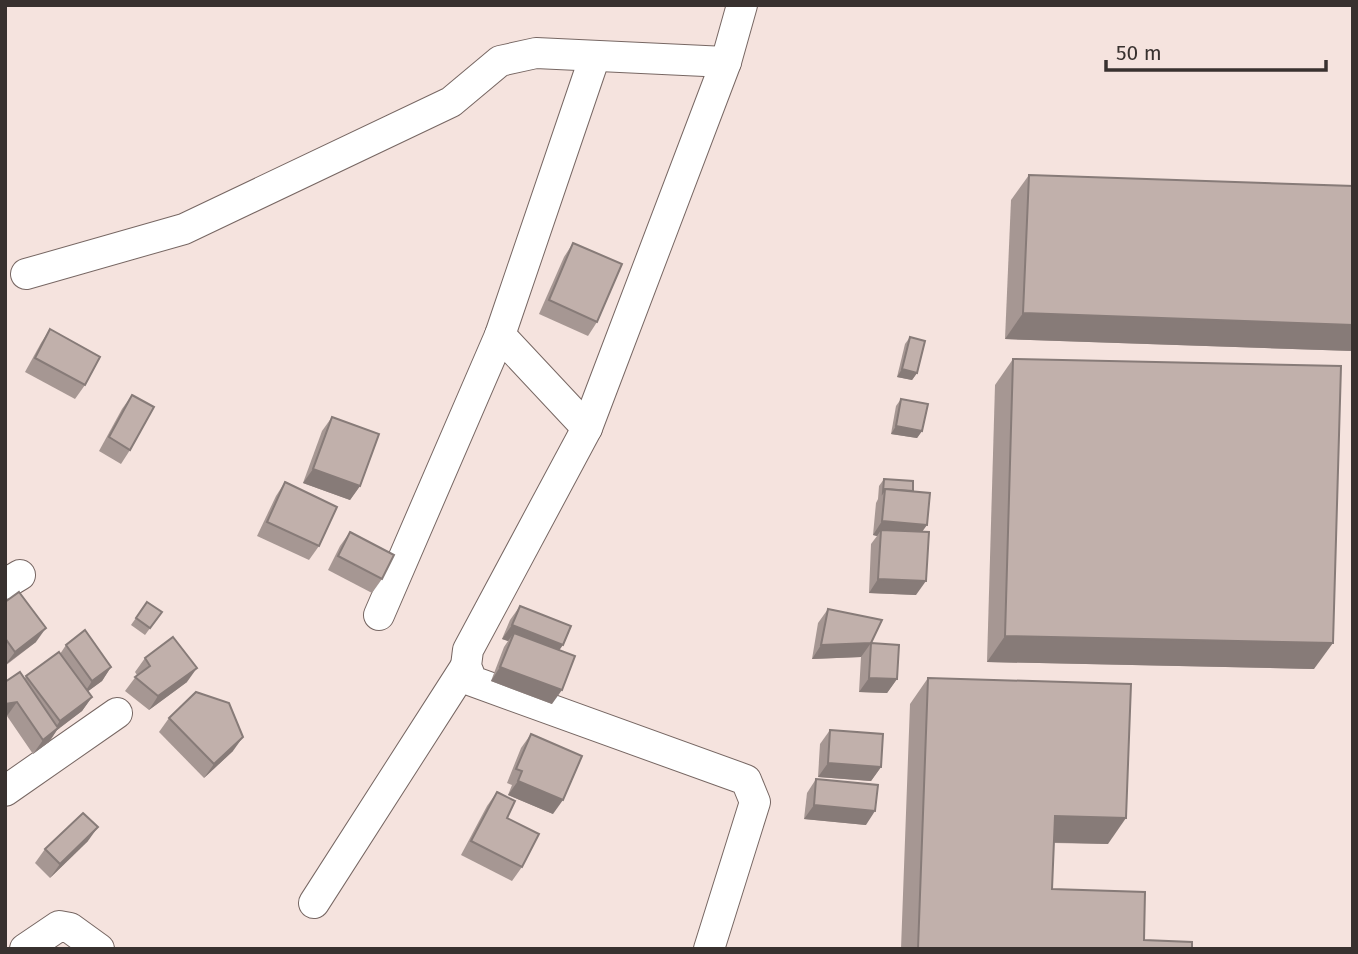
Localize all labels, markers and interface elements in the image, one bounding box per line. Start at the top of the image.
scale bar [1106,28,1326,72]
text: 50 m [1116,40,1162,66]

